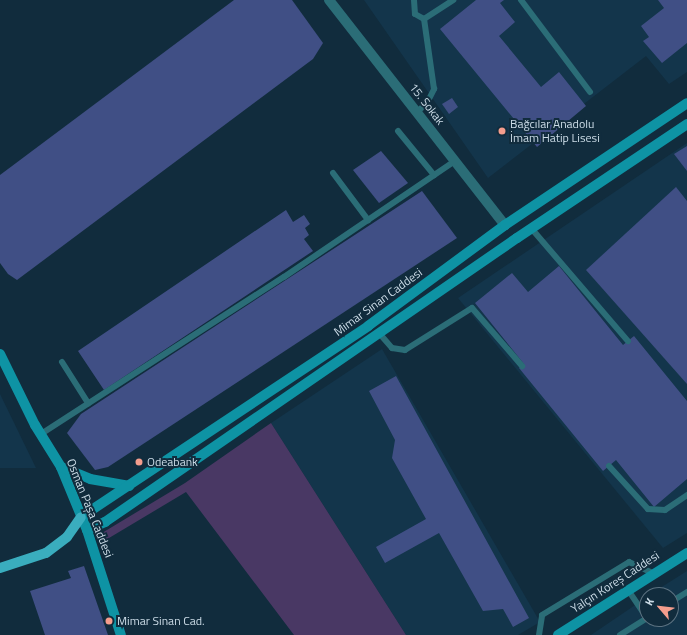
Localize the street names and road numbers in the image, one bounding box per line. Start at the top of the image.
street label: 15. Sokak [406,80,448,128]
street label: Mimar Sinan Caddesi [331,265,425,339]
street label: Osman Paşa Caddesi [64,456,116,560]
street label: Yalçın Koreş Caddesi [568,548,662,616]

